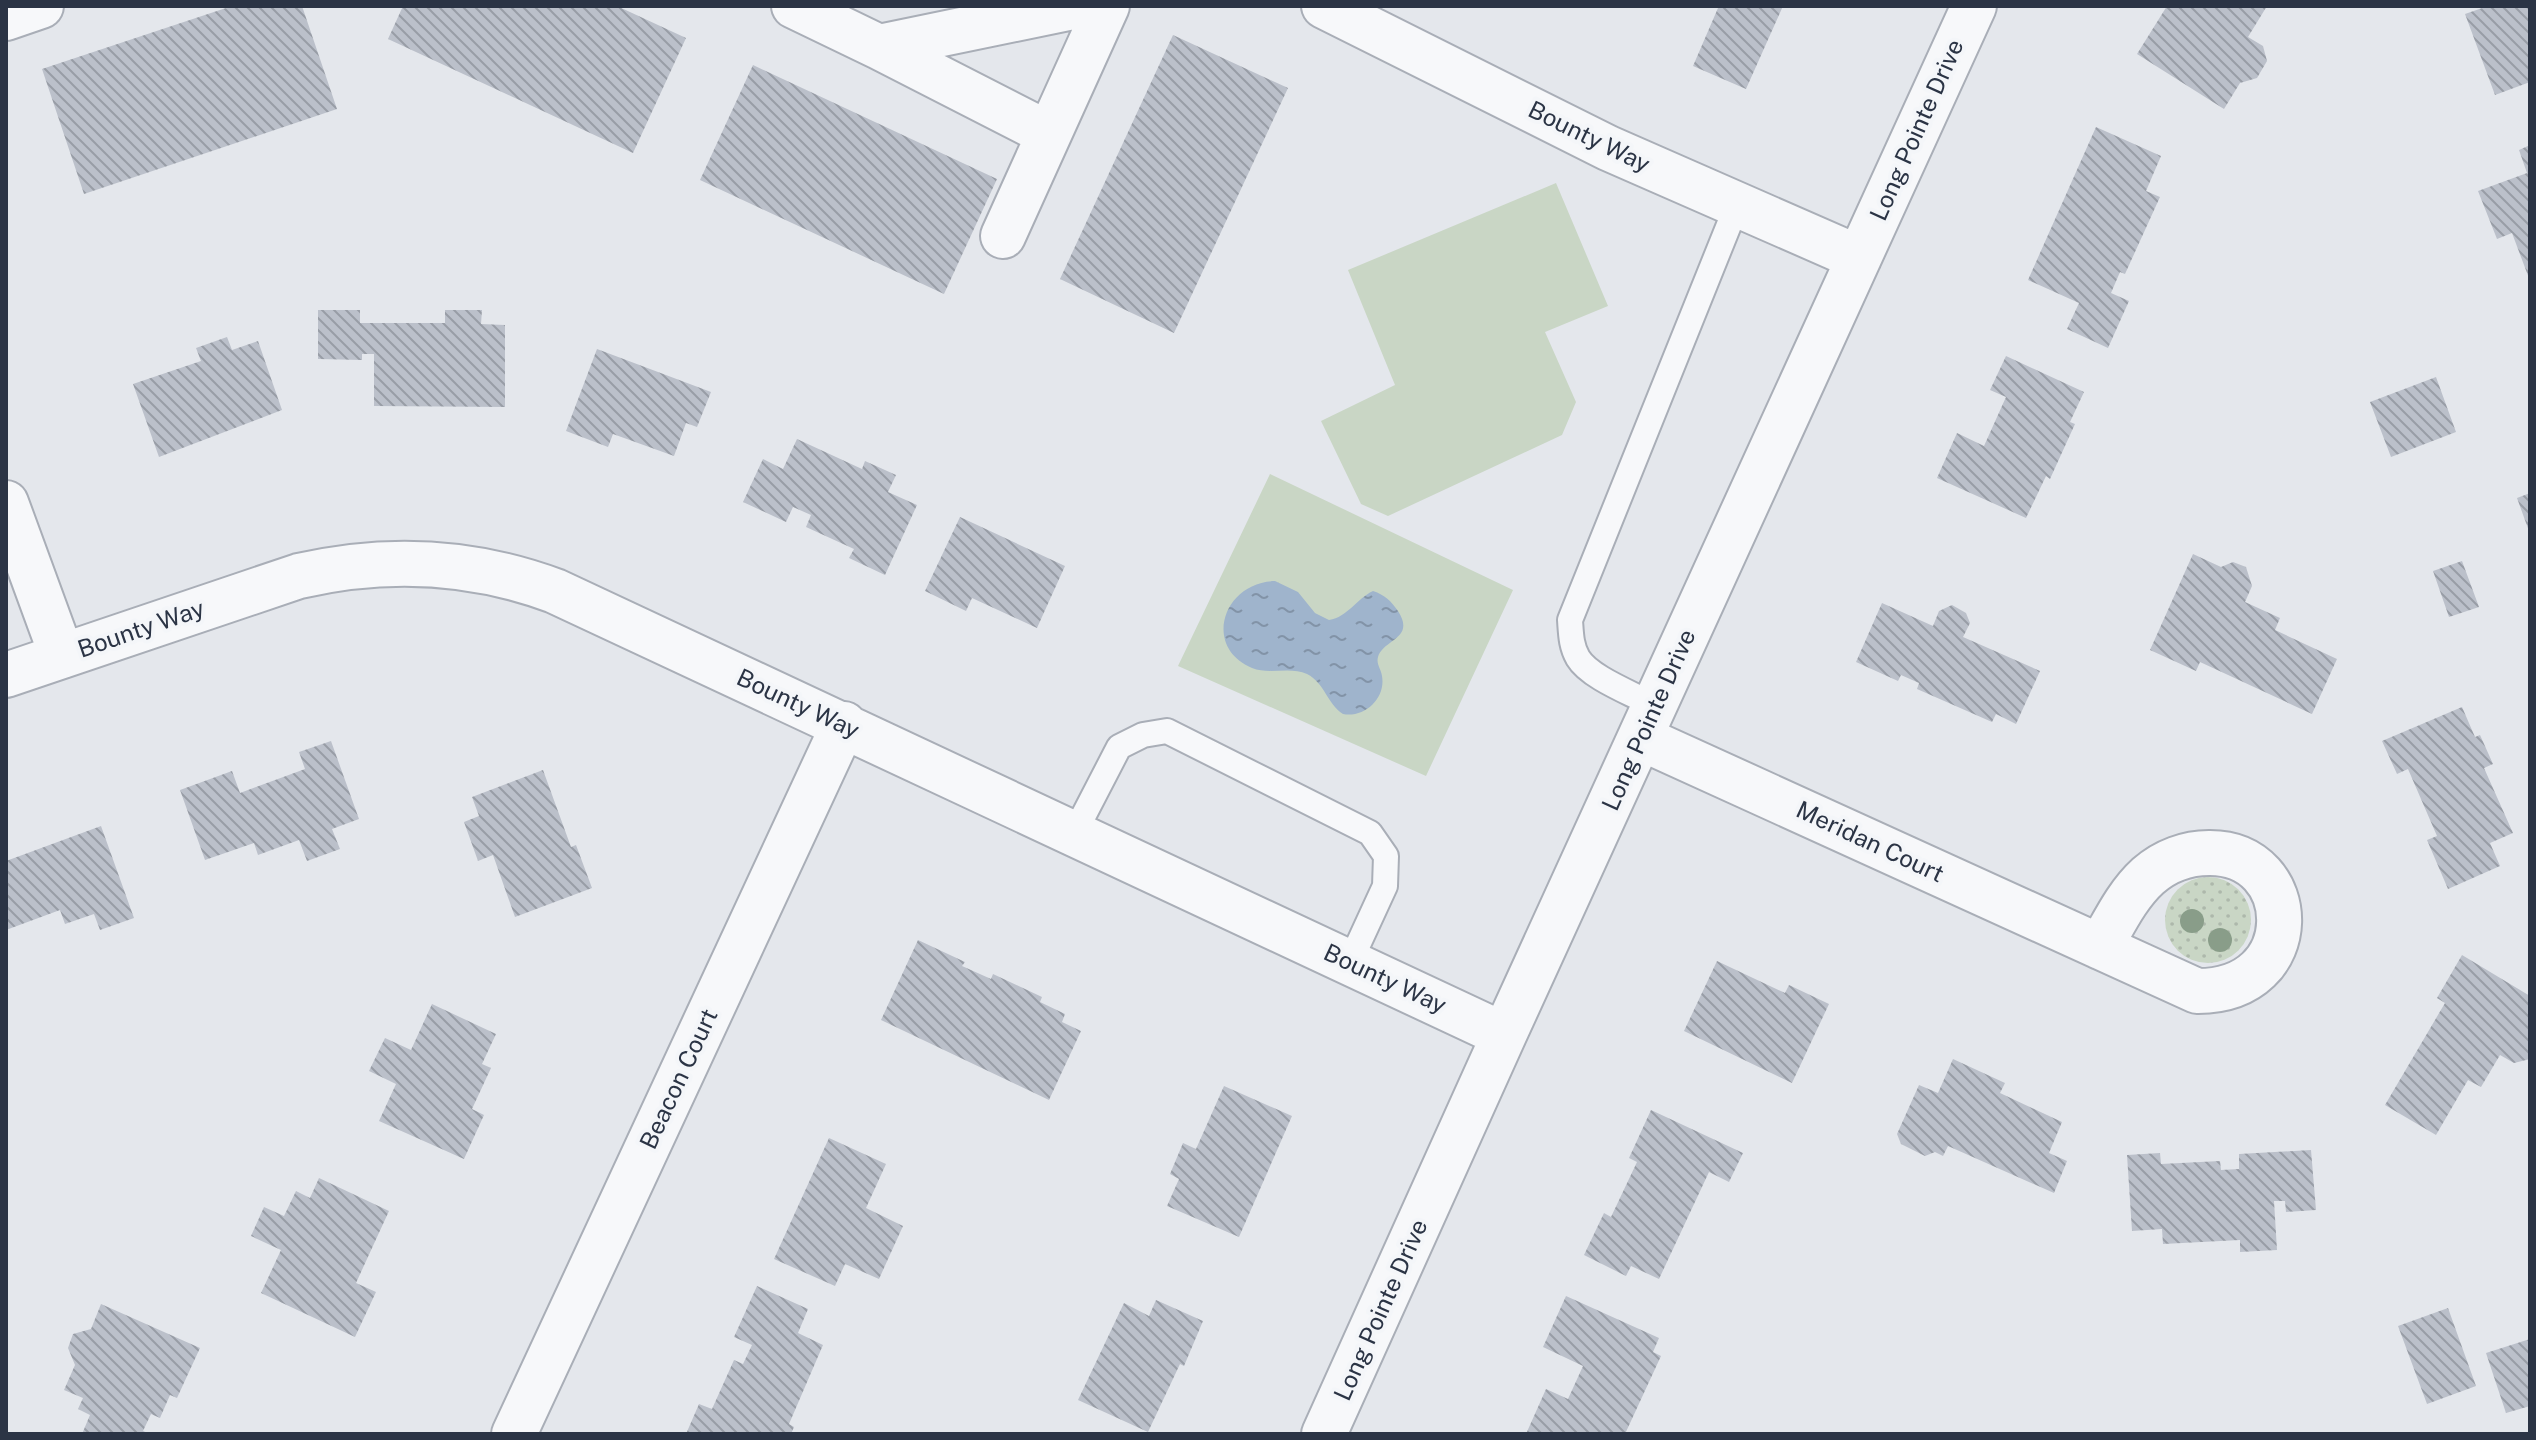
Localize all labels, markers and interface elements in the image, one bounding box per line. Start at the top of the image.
street label: Long Pointe Drive [1864,35,1969,225]
street label: Bounty Way [1524,95,1655,178]
street label: Bounty Way [74,593,208,663]
street label: Long Pointe Drive [1596,625,1701,815]
street label: Bounty Way [733,663,864,744]
street label: Meridan Court [1792,795,1949,888]
street label: Bounty Way [1320,938,1451,1019]
street label: Beacon Court [633,1004,723,1153]
street label: Long Pointe Drive [1328,1215,1433,1405]

